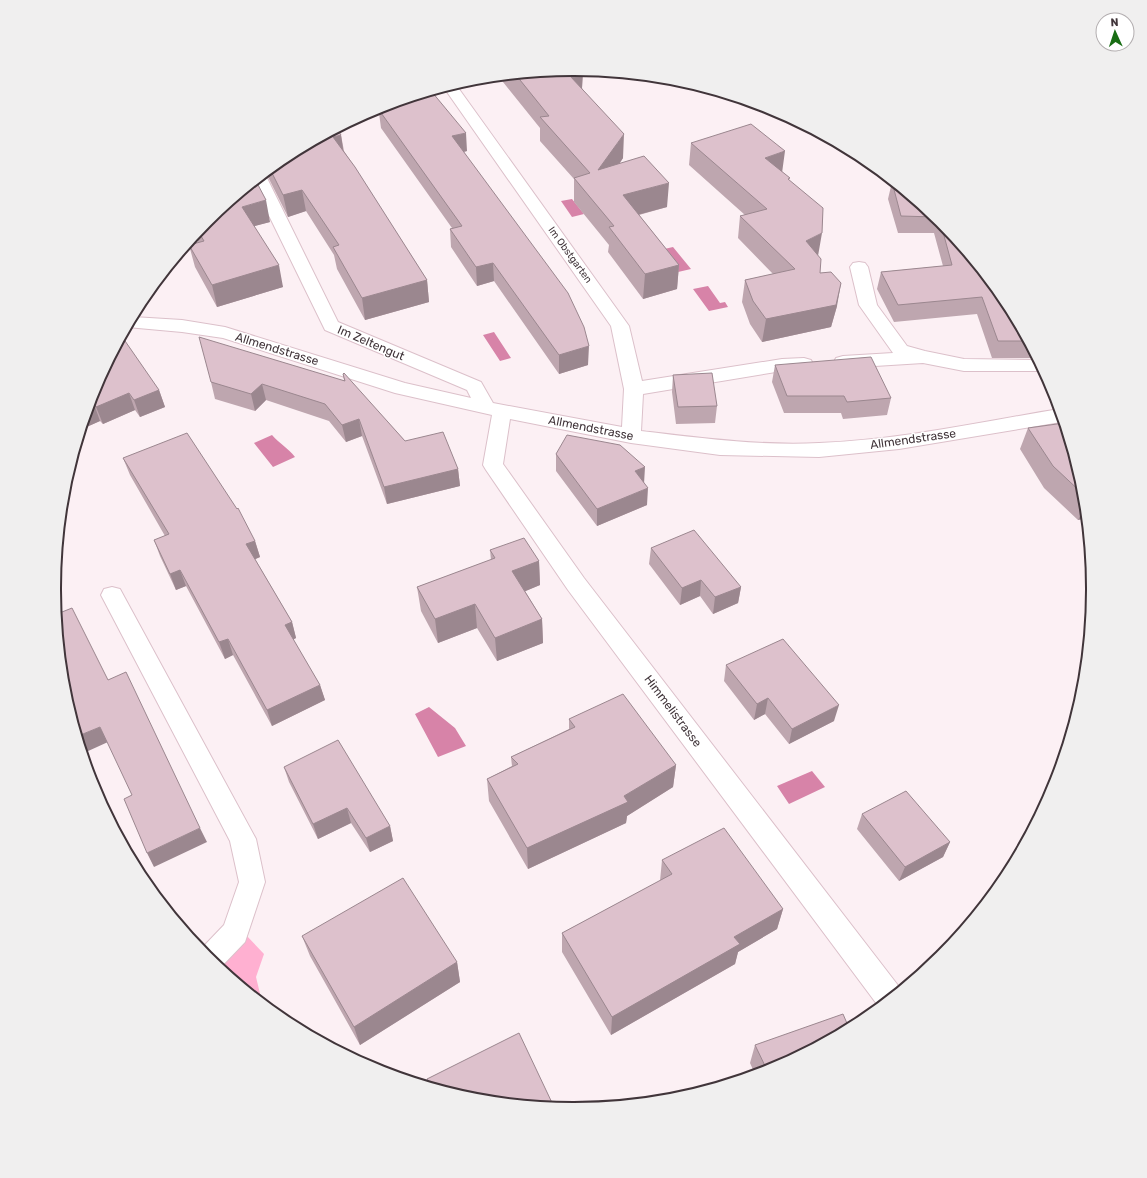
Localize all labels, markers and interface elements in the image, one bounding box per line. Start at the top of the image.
north arrow [1095,12,1135,52]
text: N [1110,16,1119,29]
street label: Im Obstgarten [546,225,594,285]
street label: Im Zeltengut [335,323,407,363]
street label: Allmendstrasse [234,330,321,368]
street label: Allmendstrasse [547,413,635,443]
street label: Allmendstrasse [869,426,957,452]
street label: Himmelistrasse [641,672,705,750]

